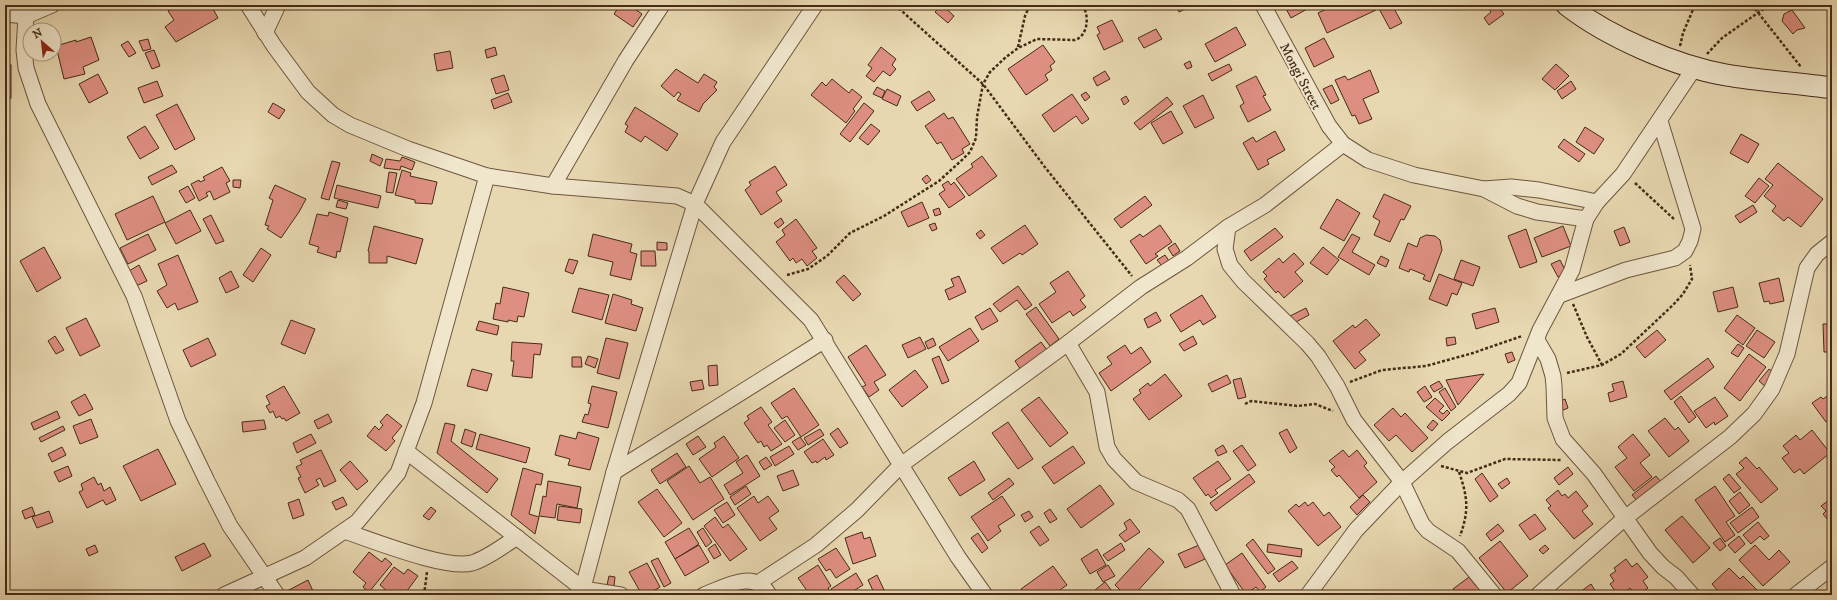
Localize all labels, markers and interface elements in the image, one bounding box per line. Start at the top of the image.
north arrow [22,22,62,62]
text: N [31,26,45,42]
street label: Mongi Street [1275,40,1325,113]

